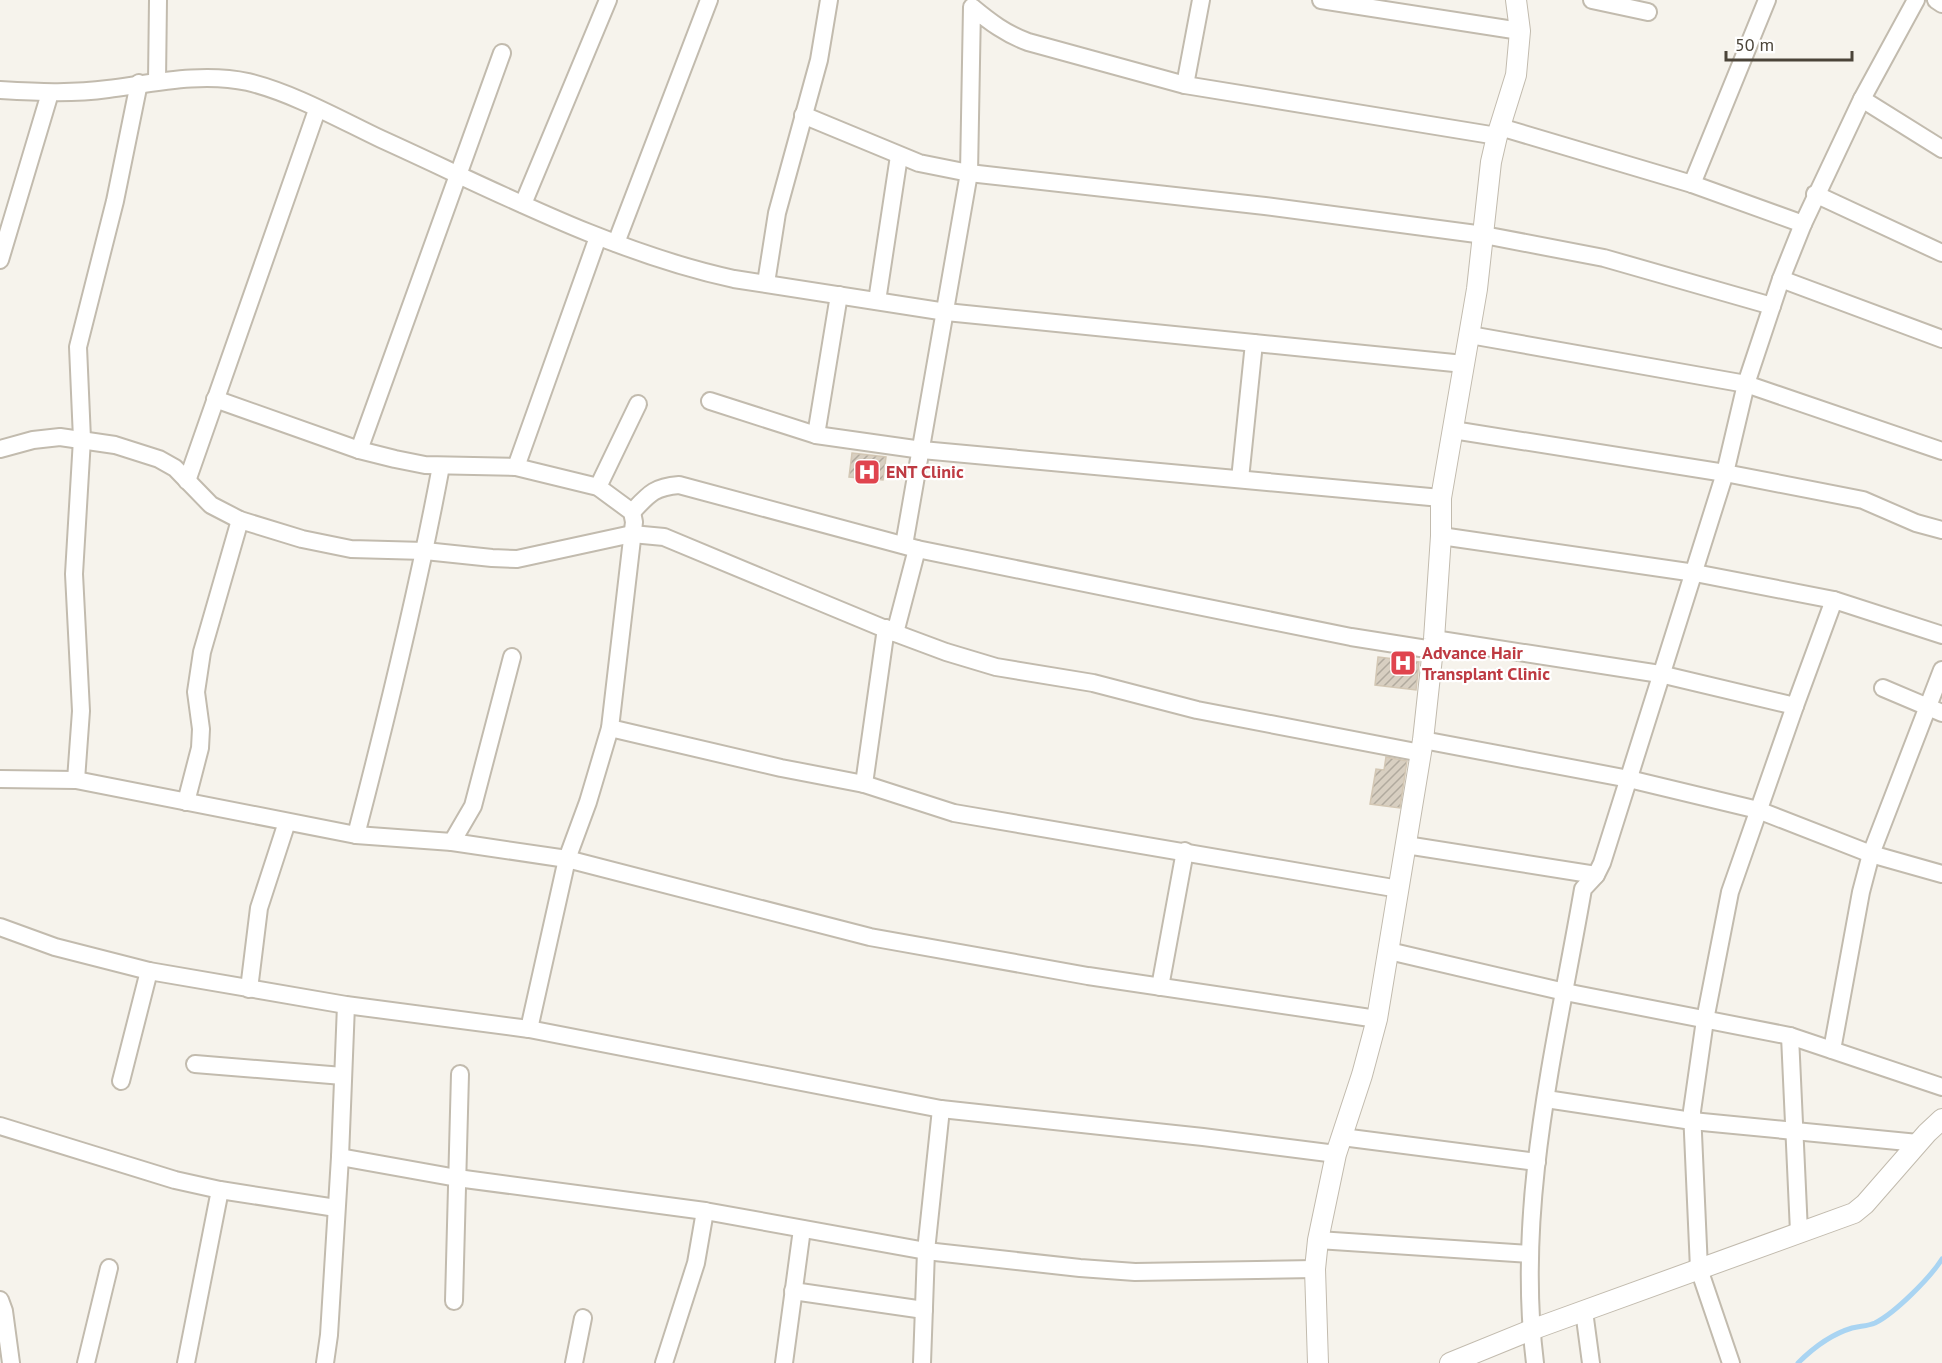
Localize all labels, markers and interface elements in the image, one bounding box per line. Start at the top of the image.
scale bar [1726,24,1852,62]
text: 50 m [1735,33,1774,56]
hospital icon: ENT Clinic [852,457,882,487]
place label: ENT Clinic [886,460,964,483]
place label: Advance Hair Transplant Clinic [1422,641,1550,685]
hospital icon: Advance Hair Transplant Clinic [1388,648,1418,678]

